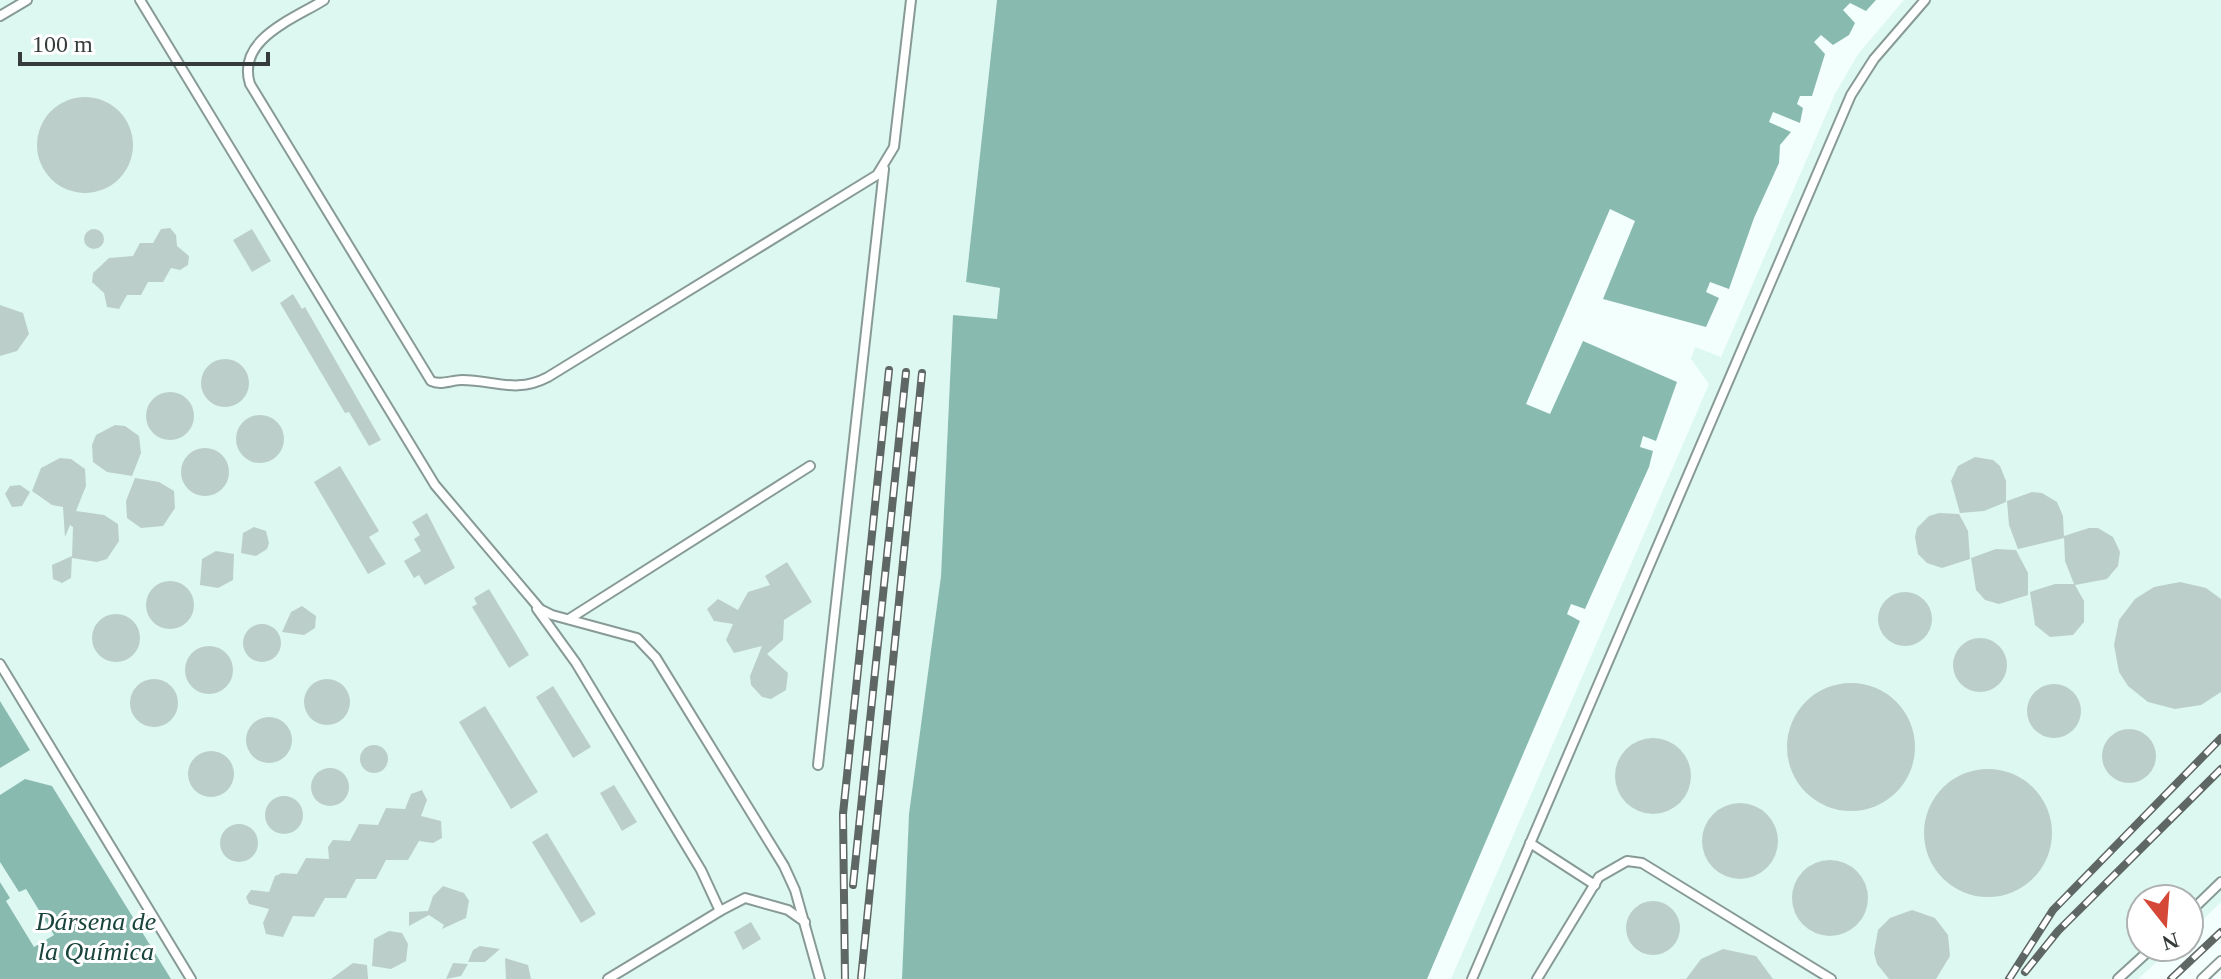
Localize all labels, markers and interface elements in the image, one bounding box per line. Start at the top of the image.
scale bar [20,16,268,66]
text: 100 m [32,31,93,57]
north arrow [2125,883,2205,963]
water label: Dársena de la Química [35,907,156,966]
text: N [2159,927,2182,956]

